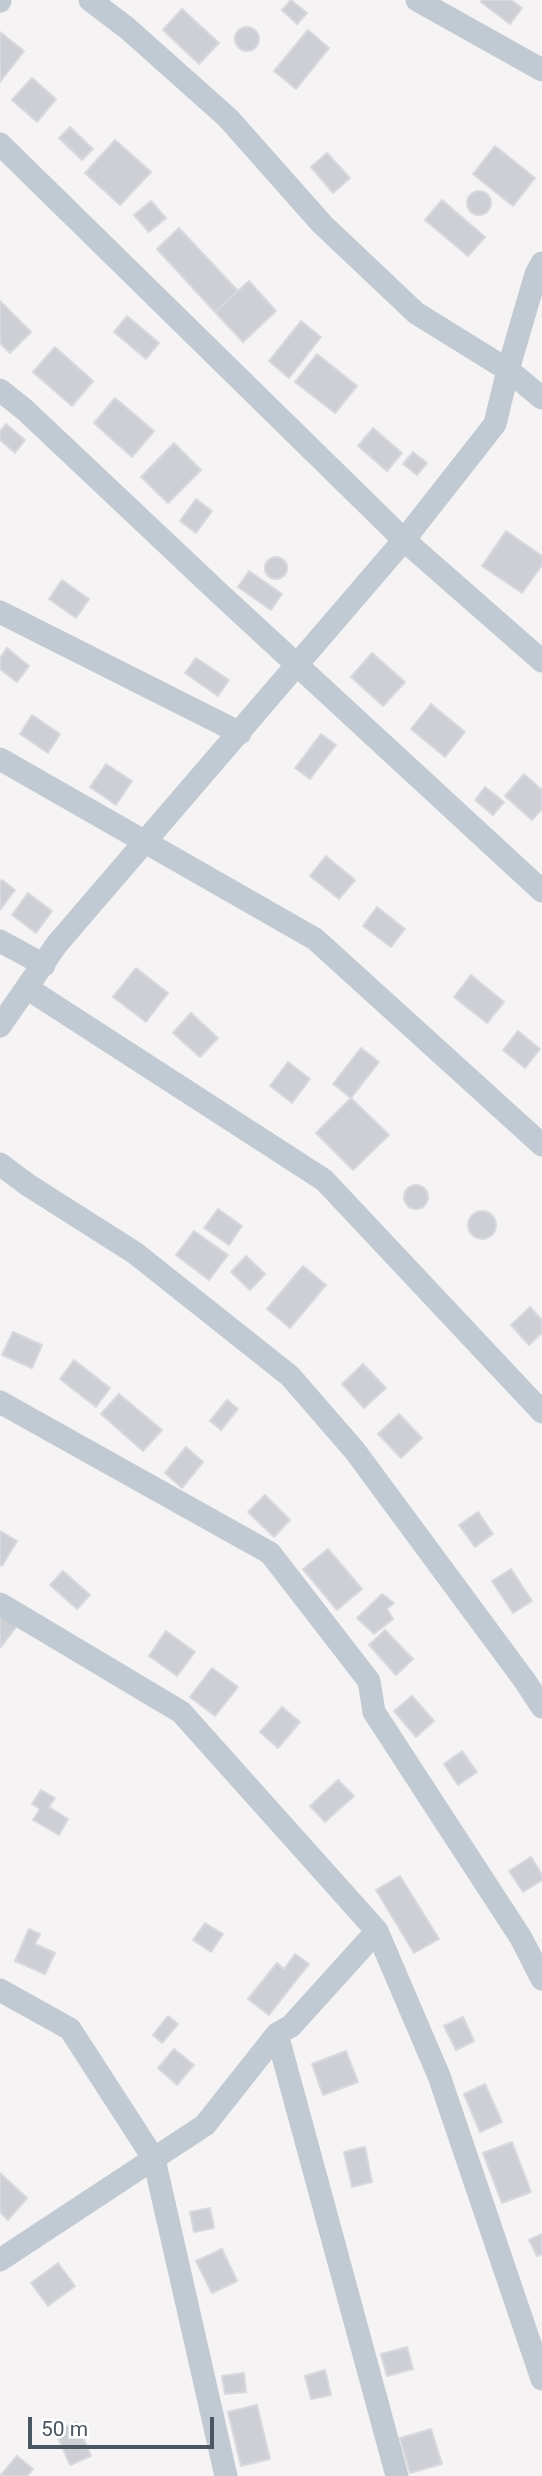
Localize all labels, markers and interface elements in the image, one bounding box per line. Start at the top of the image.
scale bar [32,2402,217,2446]
text: 50 m [41,2417,88,2441]

